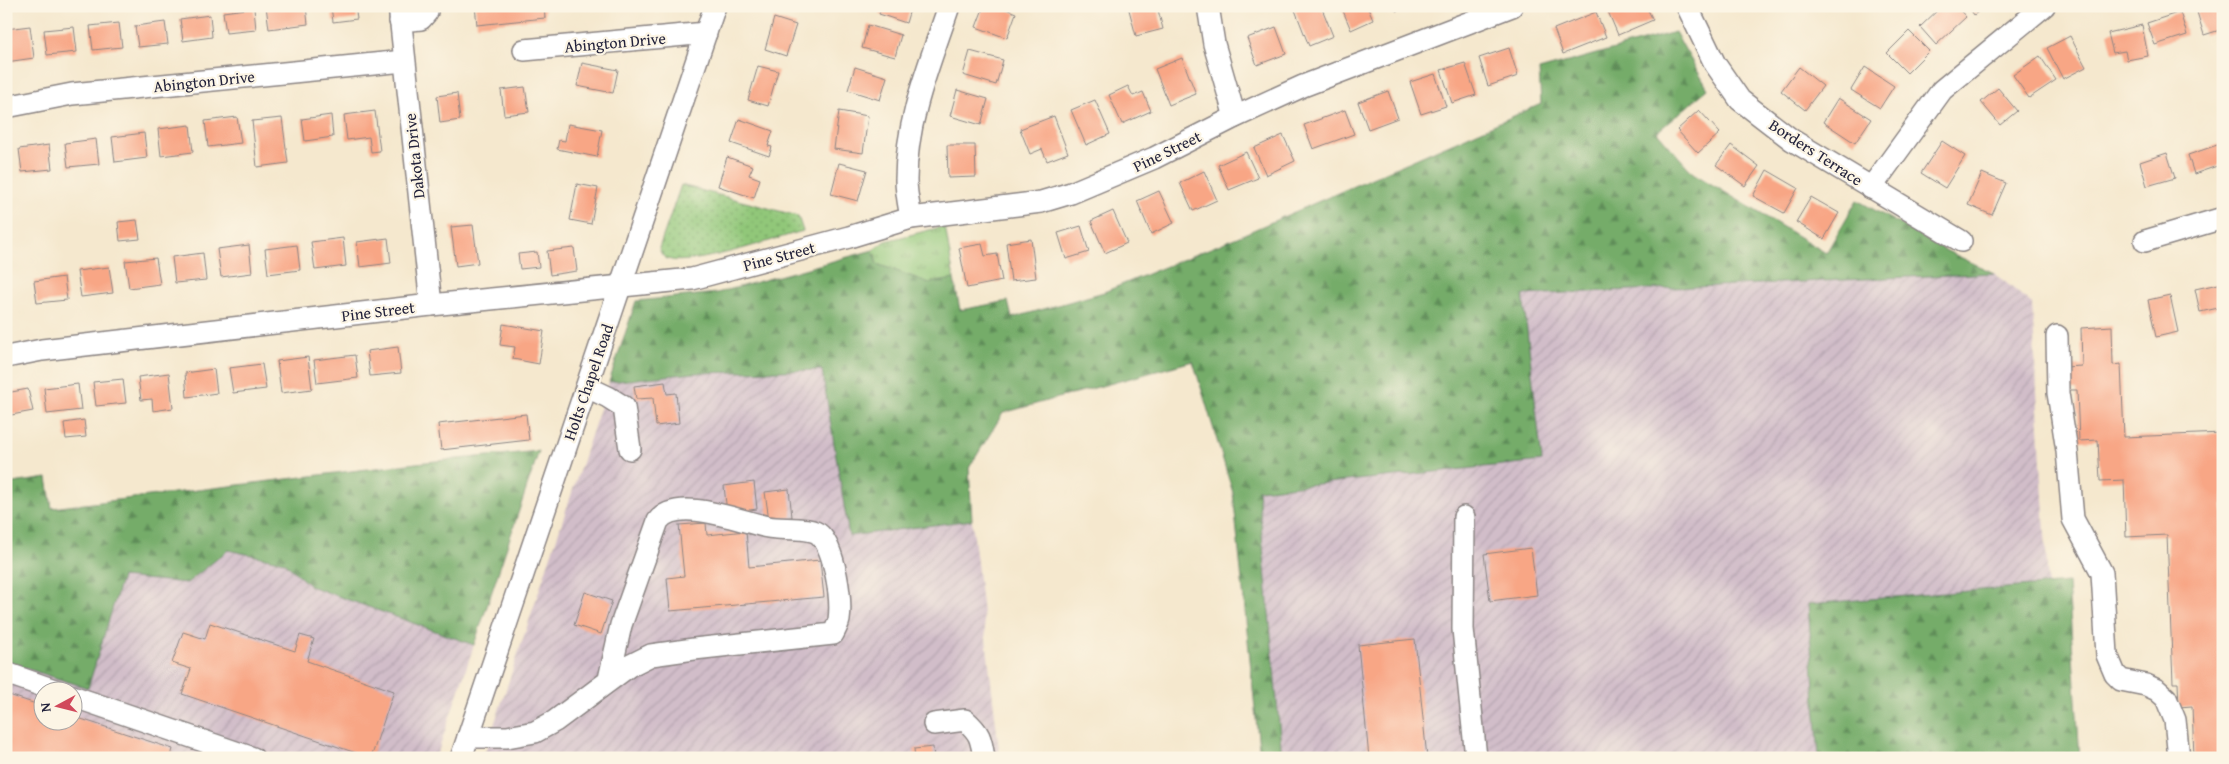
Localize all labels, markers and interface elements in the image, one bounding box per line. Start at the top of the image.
street label: Abington Drive [563,26,667,58]
street label: Abington Drive [152,64,256,98]
street label: Dakota Drive [398,112,430,200]
street label: Borders Terrace [1764,113,1868,191]
street label: Pine Street [1129,124,1206,178]
street label: Pine Street [740,235,818,277]
street label: Pine Street [340,295,416,327]
street label: Holts Chapel Road [557,320,619,443]
north arrow [32,682,82,732]
text: N [35,701,56,713]

